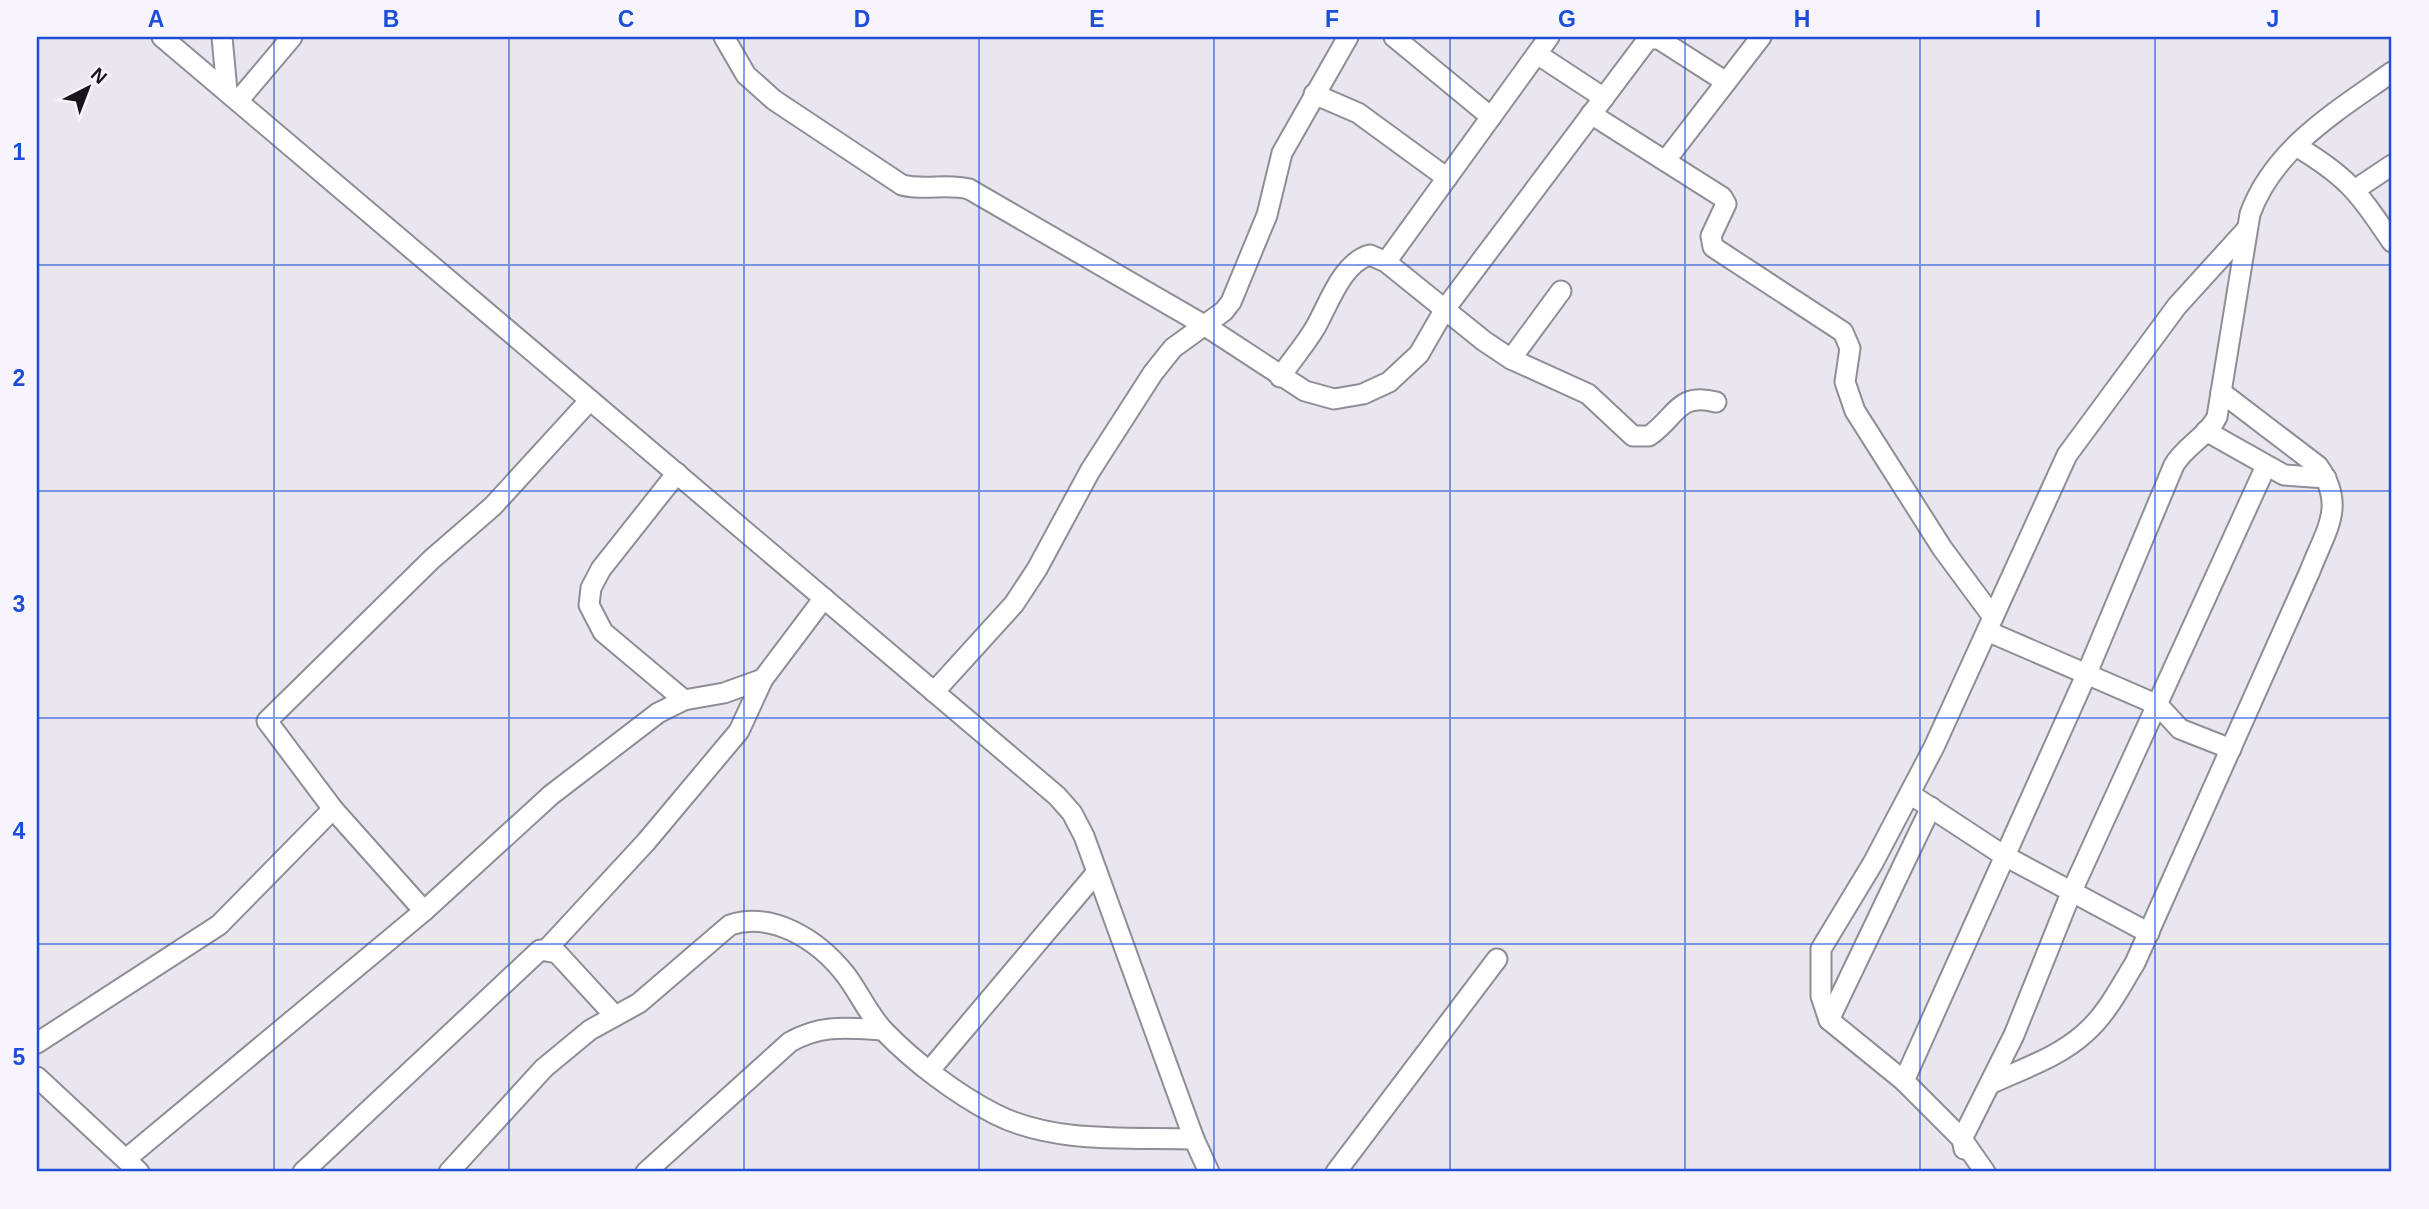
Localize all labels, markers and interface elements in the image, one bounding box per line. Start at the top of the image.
text: A [148,6,164,32]
text: B [383,6,399,32]
text: C [618,6,634,32]
text: D [854,6,870,32]
text: E [1089,6,1105,32]
text: F [1325,6,1339,32]
text: G [1558,6,1576,32]
text: H [1794,6,1810,32]
text: I [2035,6,2041,32]
text: J [2267,6,2279,32]
north arrow [52,52,122,122]
text: N [87,63,111,88]
text: 1 [13,139,26,165]
text: 2 [13,365,25,391]
text: 3 [13,591,25,617]
text: 4 [13,818,26,844]
text: 5 [13,1044,26,1070]

